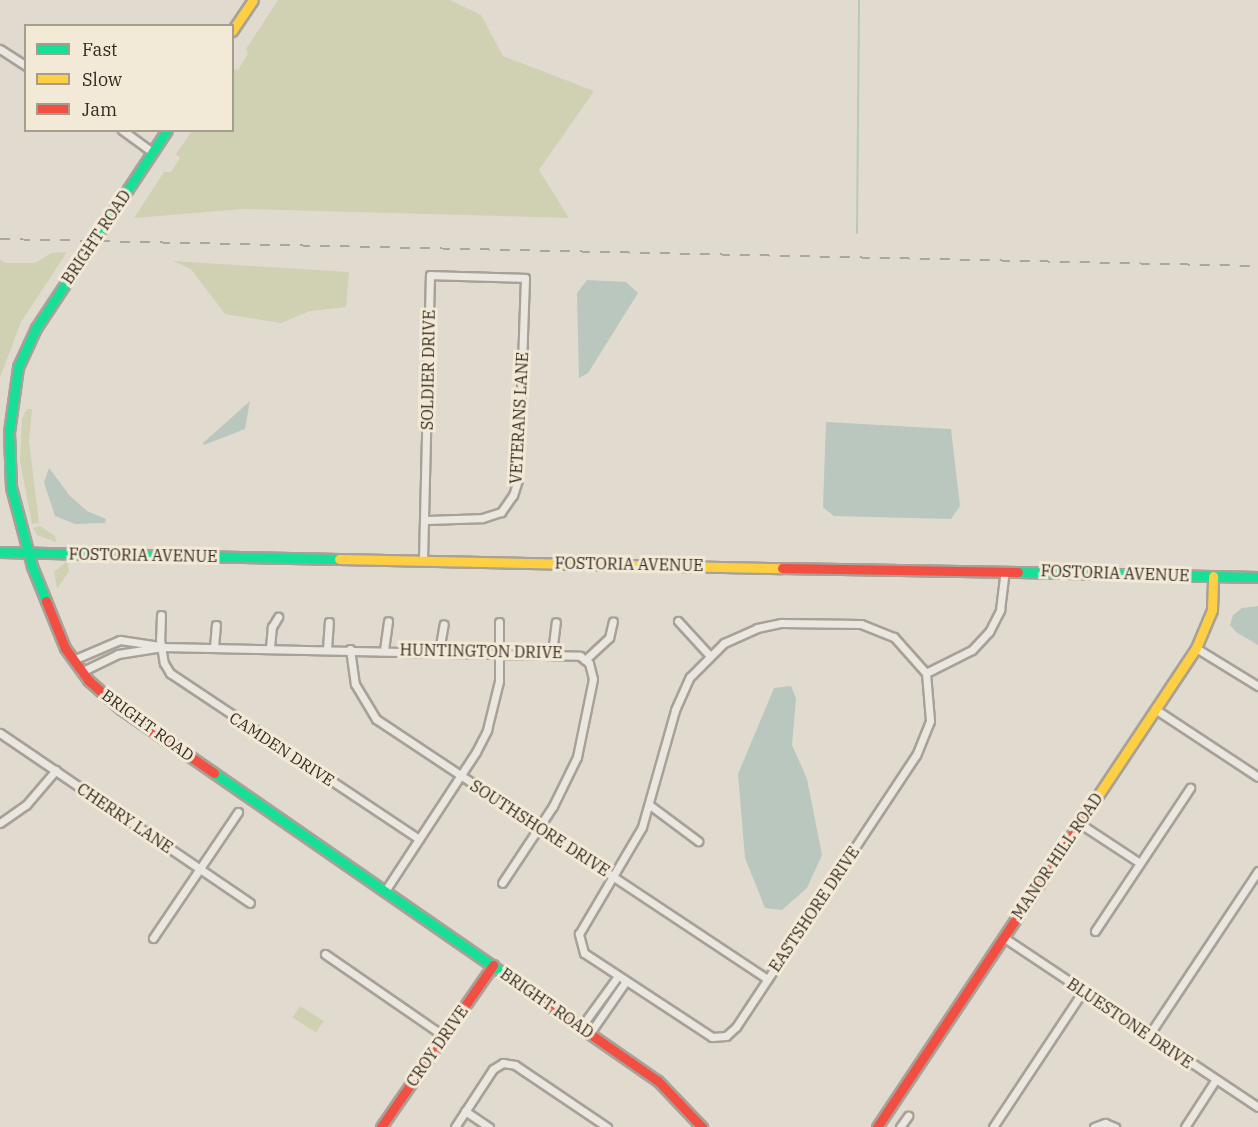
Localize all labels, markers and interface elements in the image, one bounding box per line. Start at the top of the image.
legend [24,24,234,132]
text: Fast [82,38,117,61]
text: Slow [82,68,122,91]
text: Jam [82,98,117,121]
street label: BRIGHT ROAD [58,186,134,288]
street label: SOLDIER DRIVE [417,310,439,430]
street label: VETERANS LANE [506,351,532,485]
street label: FOSTORIA AVENUE [69,544,217,566]
street label: FOSTORIA AVENUE [555,553,703,575]
street label: FOSTORIA AVENUE [1040,561,1190,585]
street label: HUNTINGTON DRIVE [399,640,563,662]
street label: BRIGHT ROAD [98,685,198,765]
street label: CAMDEN DRIVE [226,708,338,790]
street label: SOUTHSHORE DRIVE [467,776,613,880]
street label: CHERRY LANE [73,779,177,857]
street label: MANOR HILL ROAD [1008,789,1106,923]
street label: EASTSHORE DRIVE [765,843,863,975]
street label: BRIGHT ROAD [497,964,597,1042]
street label: BLUESTONE DRIVE [1064,974,1196,1072]
street label: CROY DRIVE [402,1002,472,1090]

